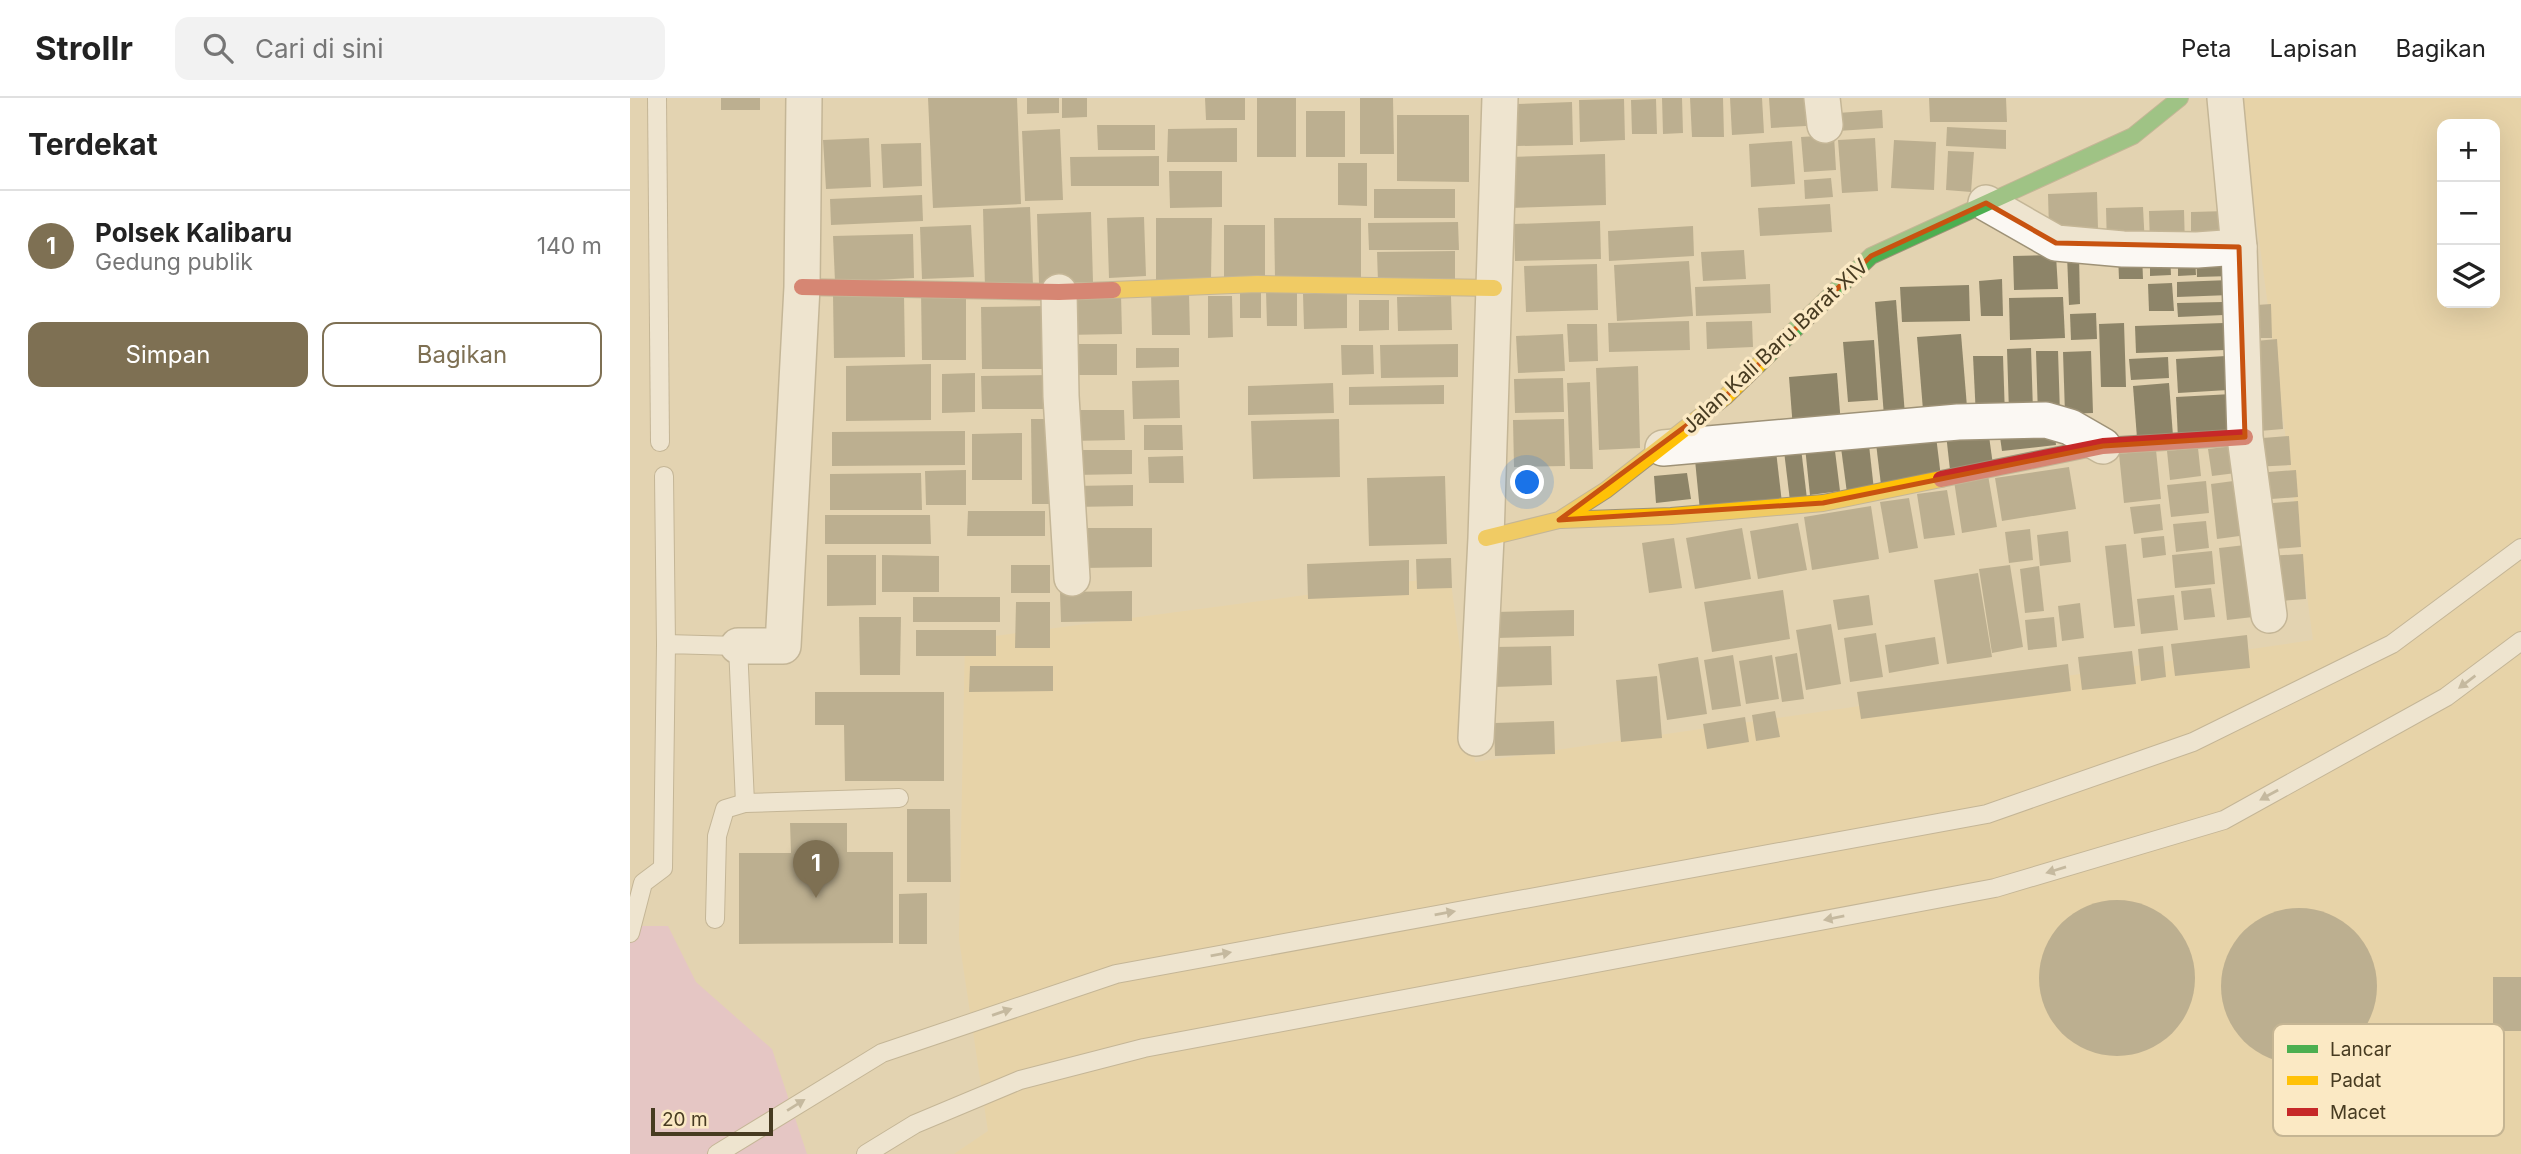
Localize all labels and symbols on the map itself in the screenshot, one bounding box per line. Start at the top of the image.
street label: Jalan Kali Baru Barat XIV [1677,253,1873,439]
your location [1510,465,1544,499]
one-way arrow [2458,674,2476,689]
one-way arrow [2260,789,2279,801]
pin: 1 [793,840,839,898]
one-way arrow [2045,866,2066,876]
one-way arrow [1434,908,1456,919]
one-way arrow [1823,913,1845,924]
one-way arrow [1210,949,1232,960]
one-way arrow [991,1006,1012,1017]
legend [2273,1024,2504,1136]
text: Lancar [2330,1038,2392,1061]
text: Padat [2330,1069,2381,1092]
one-way arrow [786,1099,805,1112]
text: Macet [2330,1101,2386,1124]
scale bar [651,1105,774,1137]

